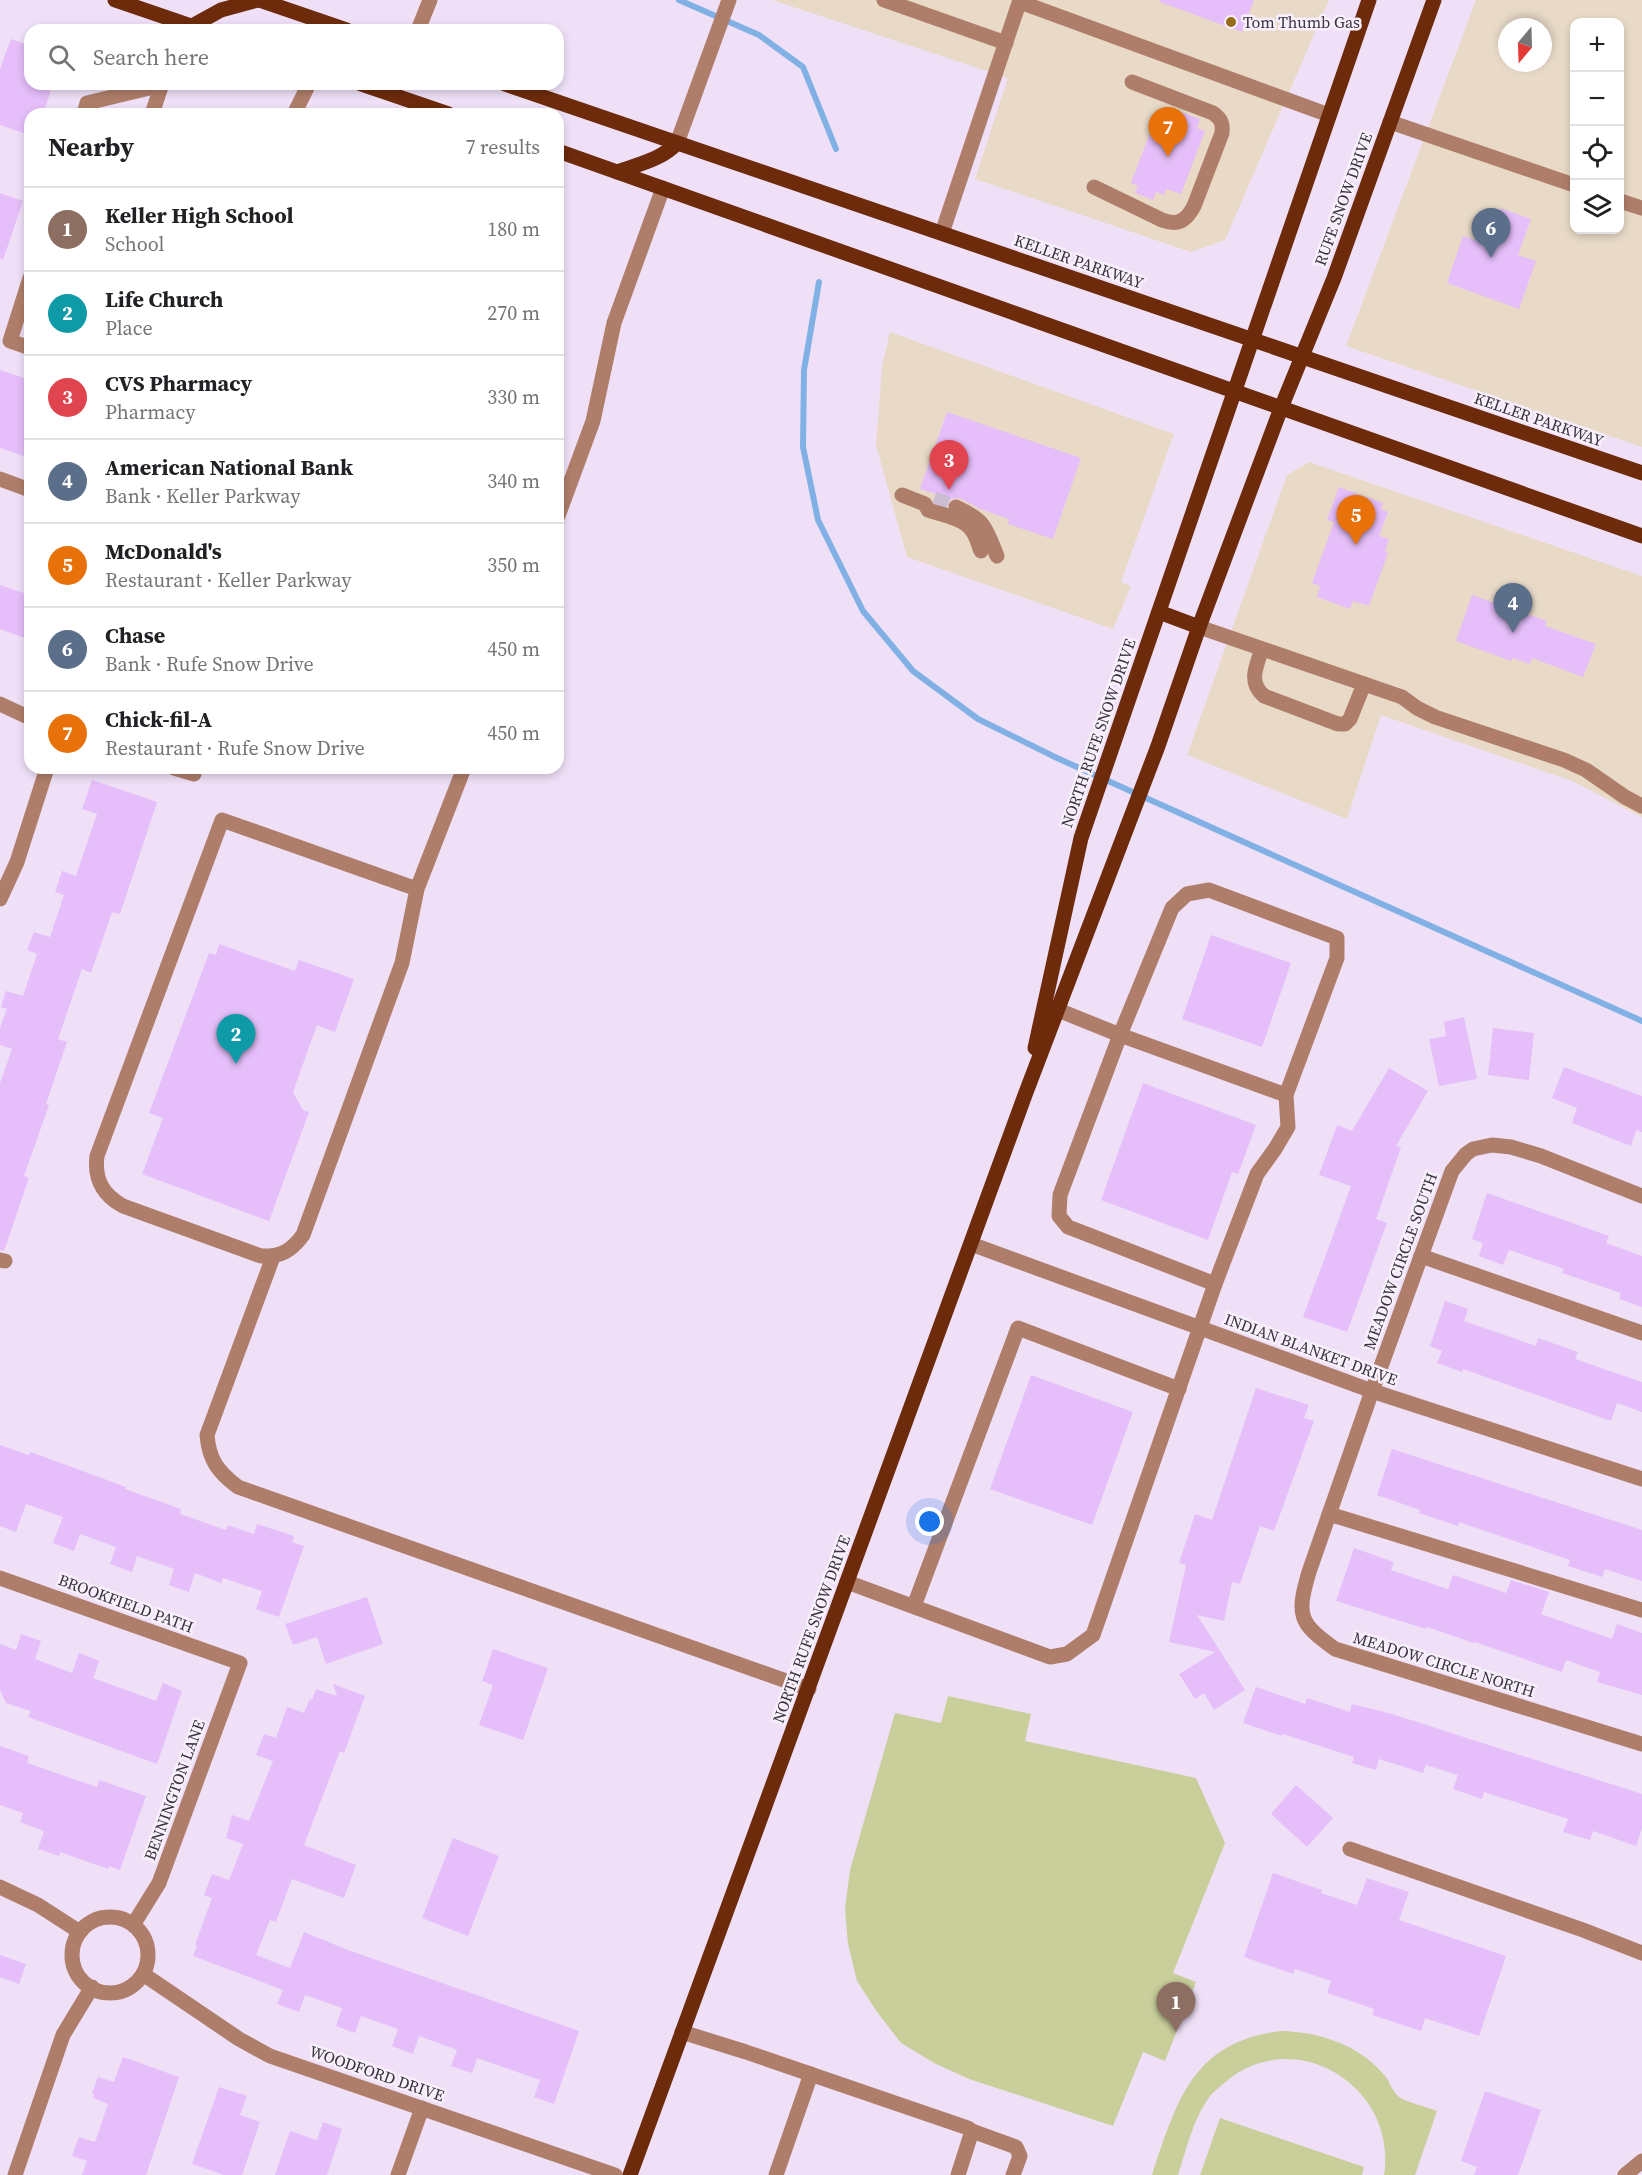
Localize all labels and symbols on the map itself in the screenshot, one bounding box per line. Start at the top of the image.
place label: Tom Thumb Gas [1243,11,1360,33]
marker: Tom Thumb Gas [1224,15,1238,29]
north arrow [1498,18,1552,72]
pin: 7 [1148,108,1188,157]
street label: RUFE SNOW DRIVE [1309,129,1377,269]
pin: 6 [1472,208,1510,258]
street label: KELLER PARKWAY [1011,229,1147,293]
street label: KELLER PARKWAY [1471,387,1607,451]
pin: 3 [930,440,968,490]
pin: 5 [1336,496,1376,545]
pin: 4 [1494,584,1532,633]
street label: NORTH RUFE SNOW DRIVE [1055,635,1141,830]
pin: 2 [216,1014,256,1064]
street label: MEADOW CIRCLE SOUTH [1358,1169,1442,1353]
street label: INDIAN BLANKET DRIVE [1221,1307,1401,1391]
your location [915,1507,944,1536]
street label: NORTH RUFE SNOW DRIVE [767,1532,855,1726]
street label: BROOKFIELD PATH [55,1568,197,1638]
street label: MEADOW CIRCLE NORTH [1351,1626,1537,1702]
street label: BENNINGTON LANE [138,1716,210,1863]
pin: 1 [1156,1982,1196,2032]
street label: WOODFORD DRIVE [307,2040,448,2107]

